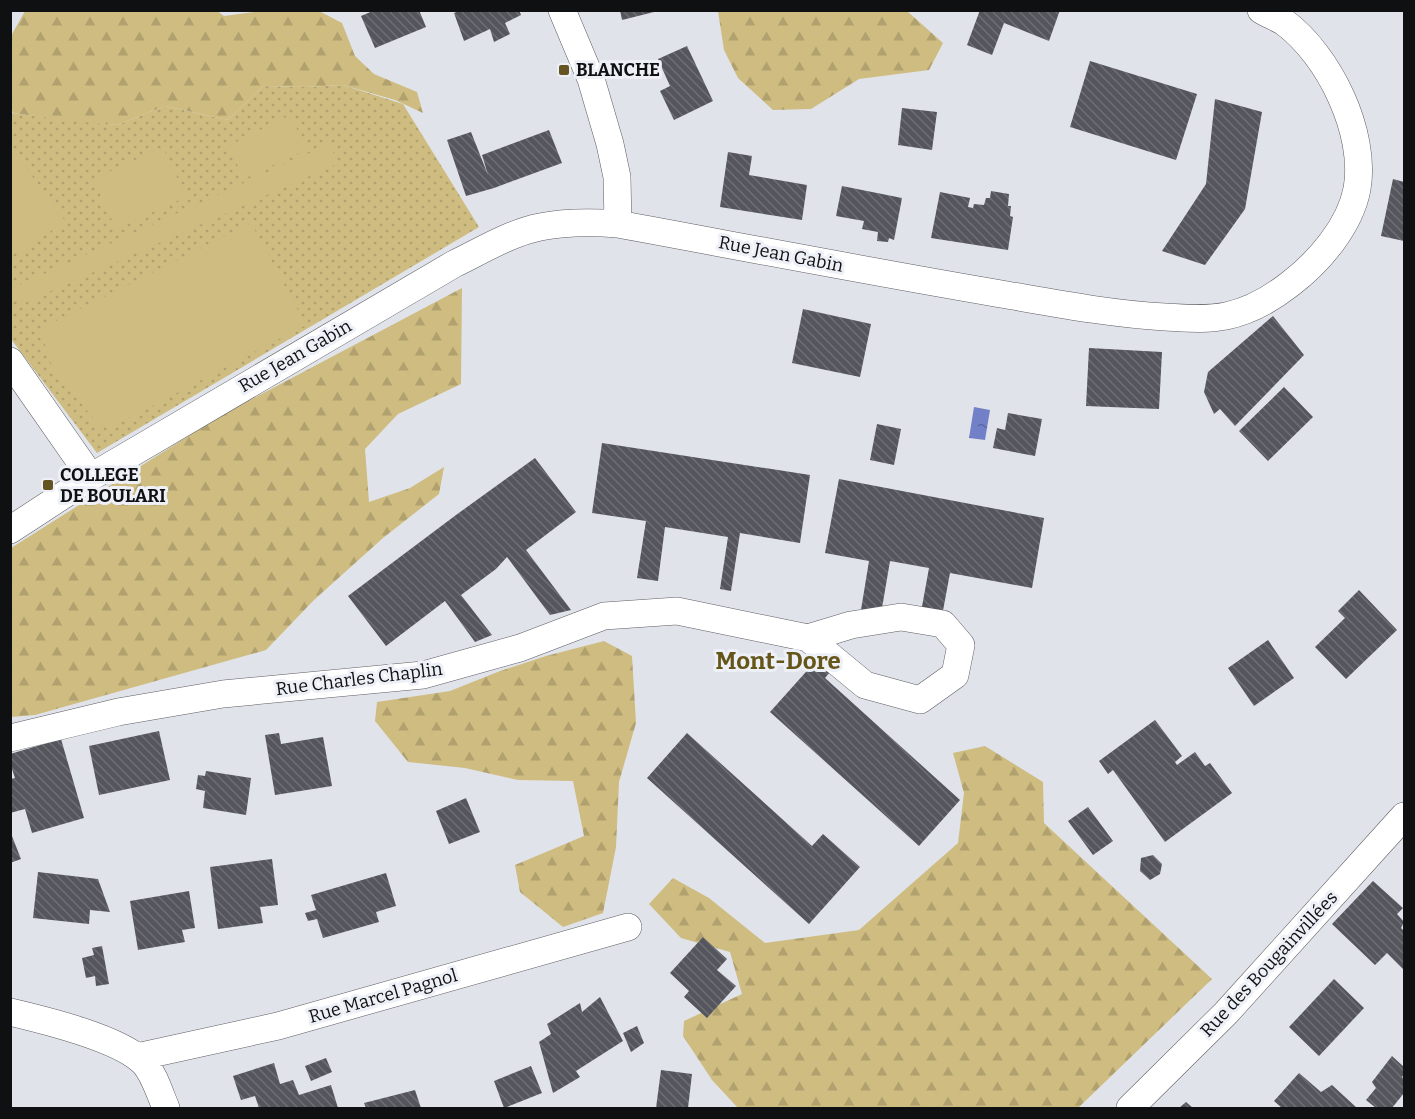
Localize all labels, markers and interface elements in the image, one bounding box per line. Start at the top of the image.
place label: BLANCHE [576,59,660,81]
marker: BLANCHE [557,63,571,77]
street label: Rue Jean Gabin [717,231,846,277]
street label: Rue Jean Gabin [235,315,356,397]
place label: COLLEGE DE BOULARI [60,464,166,507]
marker: COLLEGE DE BOULARI [41,478,55,492]
district label: Mont-Dore [715,647,841,675]
street label: Rue Charles Chaplin [274,658,444,700]
street label: Rue des Bougainvillées [1196,887,1342,1041]
street label: Rue Marcel Pagnol [306,964,460,1028]

